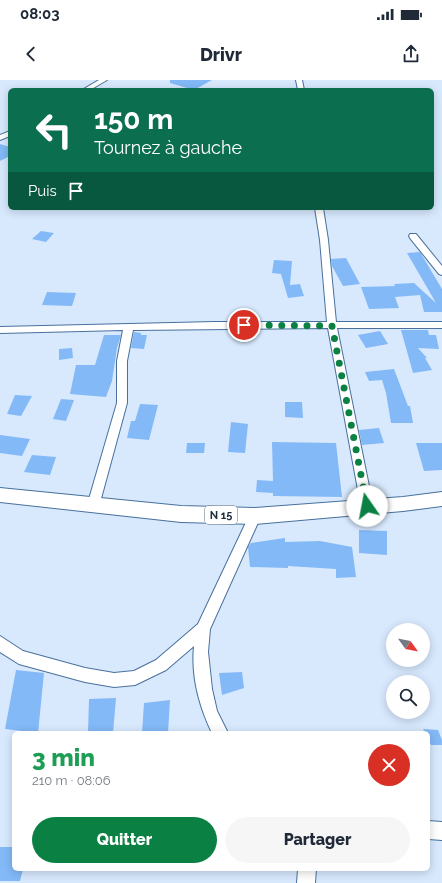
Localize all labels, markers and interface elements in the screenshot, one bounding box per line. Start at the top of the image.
text: 08:03 [20,5,60,23]
icon: back [20,43,42,65]
icon: share [400,43,422,65]
text: Drivr [200,44,242,65]
text: 150 m [94,103,173,136]
icon: left [28,104,80,156]
text: Tournez à gauche [94,137,242,158]
icon: arrive [65,180,87,202]
text: Puis [28,182,57,200]
pin [227,308,261,342]
icon: arrive [233,314,255,336]
position arrow [346,485,388,527]
road number: N 15 [205,506,237,524]
north arrow [386,623,430,667]
map controls [386,623,430,719]
button: search [386,675,430,719]
text: 3 min [32,743,95,772]
button: close [368,744,410,786]
text: 210 m · 08:06 [32,773,111,788]
button: Quitter [32,817,217,863]
button: Partager [225,817,410,863]

